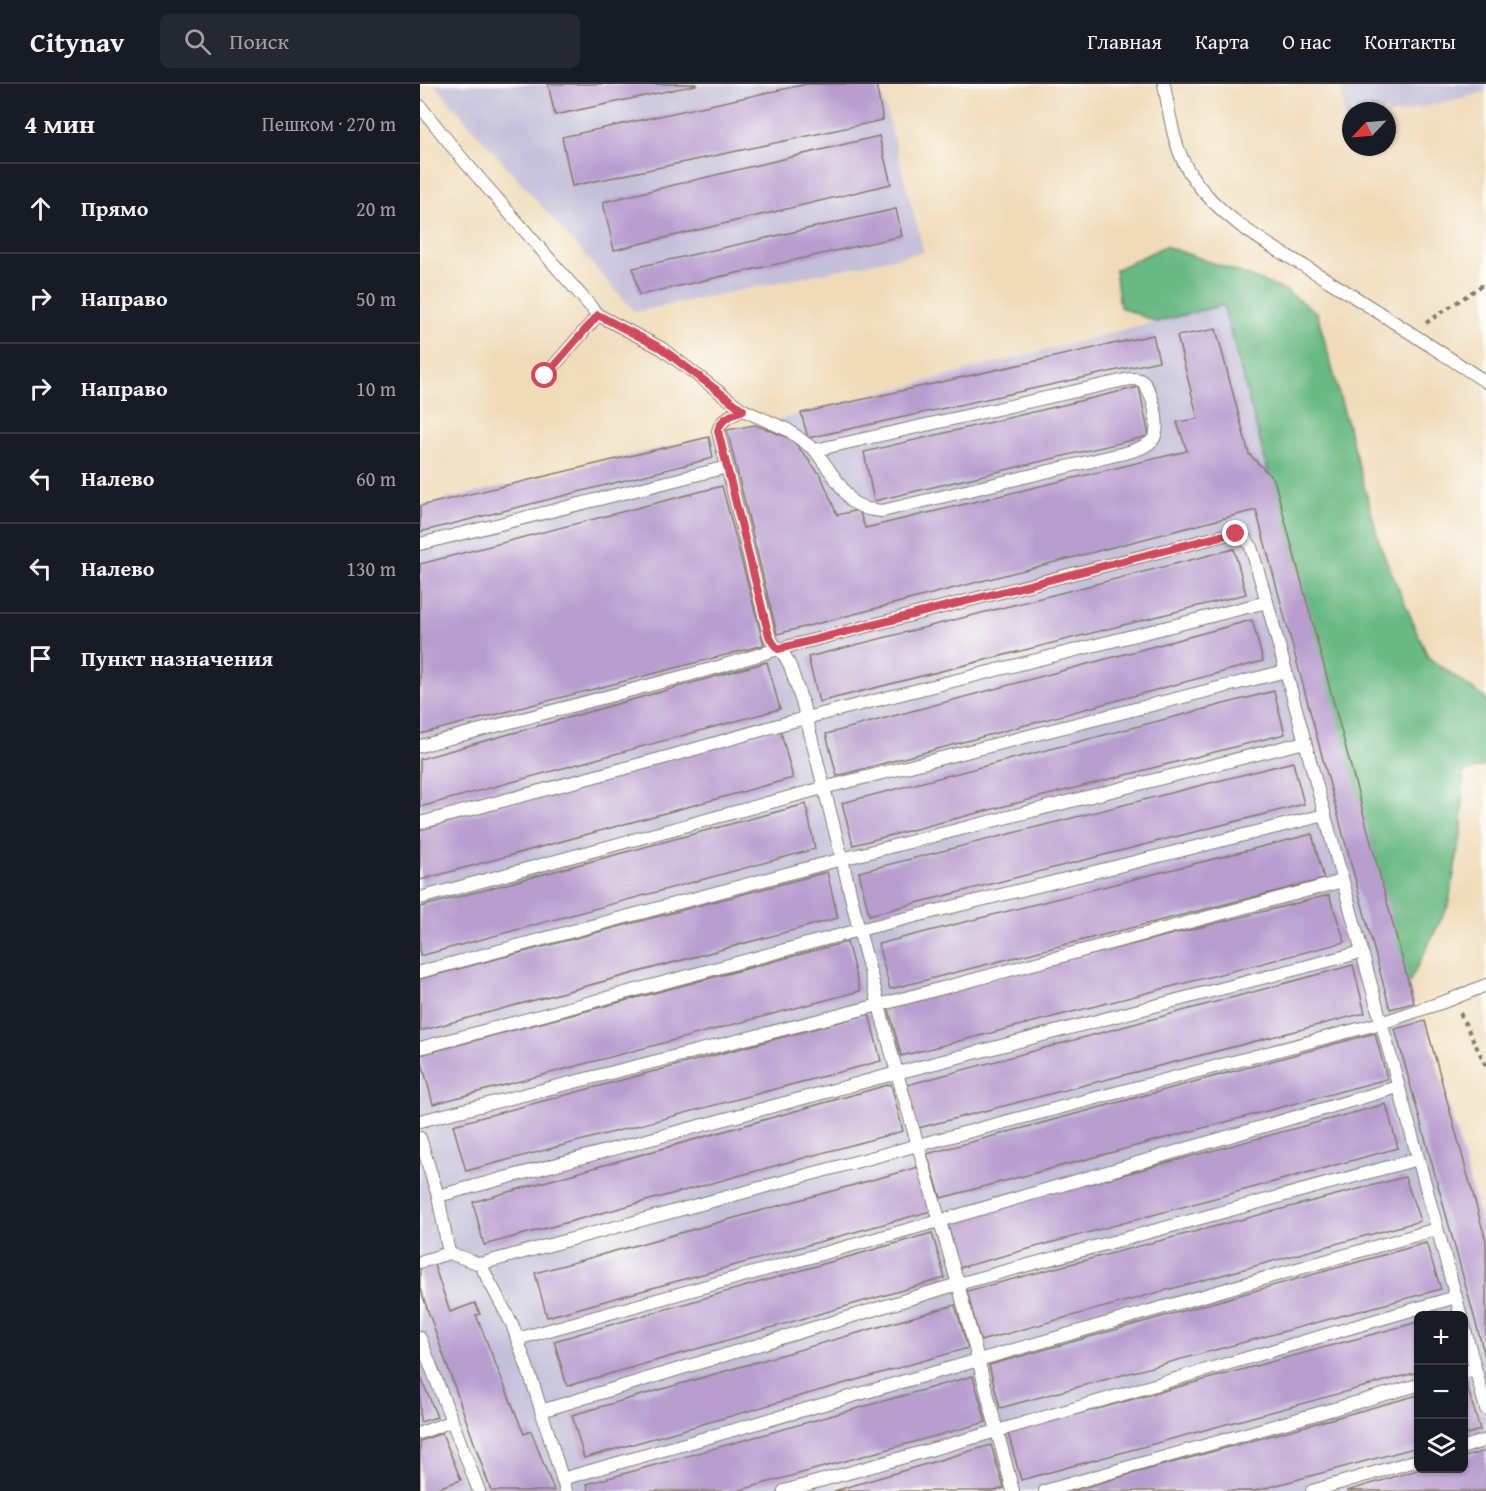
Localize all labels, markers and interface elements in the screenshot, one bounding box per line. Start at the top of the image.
search box [160,14,580,68]
text: Citynav [30,21,124,62]
icon: search [181,25,214,58]
text: Поиск [229,25,289,57]
text: Главная [1087,26,1162,57]
text: Карта [1195,26,1249,57]
text: О нас [1282,26,1331,57]
text: Контакты [1364,26,1456,57]
north arrow [1342,102,1396,156]
text: 4 мин [24,104,95,143]
text: Пешком · 270 m [262,109,396,138]
icon: ahead [24,192,57,225]
text: Прямо [81,192,148,224]
text: 20 m [356,194,396,223]
icon: right [24,282,57,315]
text: Направо [81,282,168,314]
text: 50 m [356,284,396,313]
route start [531,362,557,388]
icon: right [24,372,57,405]
text: Направо [81,372,168,404]
text: 10 m [356,374,396,403]
icon: left [24,462,57,495]
text: Налево [81,462,154,494]
text: 60 m [356,464,396,493]
route end [1222,520,1248,546]
icon: left [24,552,57,585]
text: Налево [81,552,154,584]
text: 130 m [346,554,396,583]
icon: arrive [24,642,57,675]
text: Пункт назначения [81,642,273,674]
map controls [1414,1311,1468,1473]
button: + [1414,1311,1468,1365]
button: − [1414,1365,1468,1419]
button: layers [1414,1419,1468,1473]

